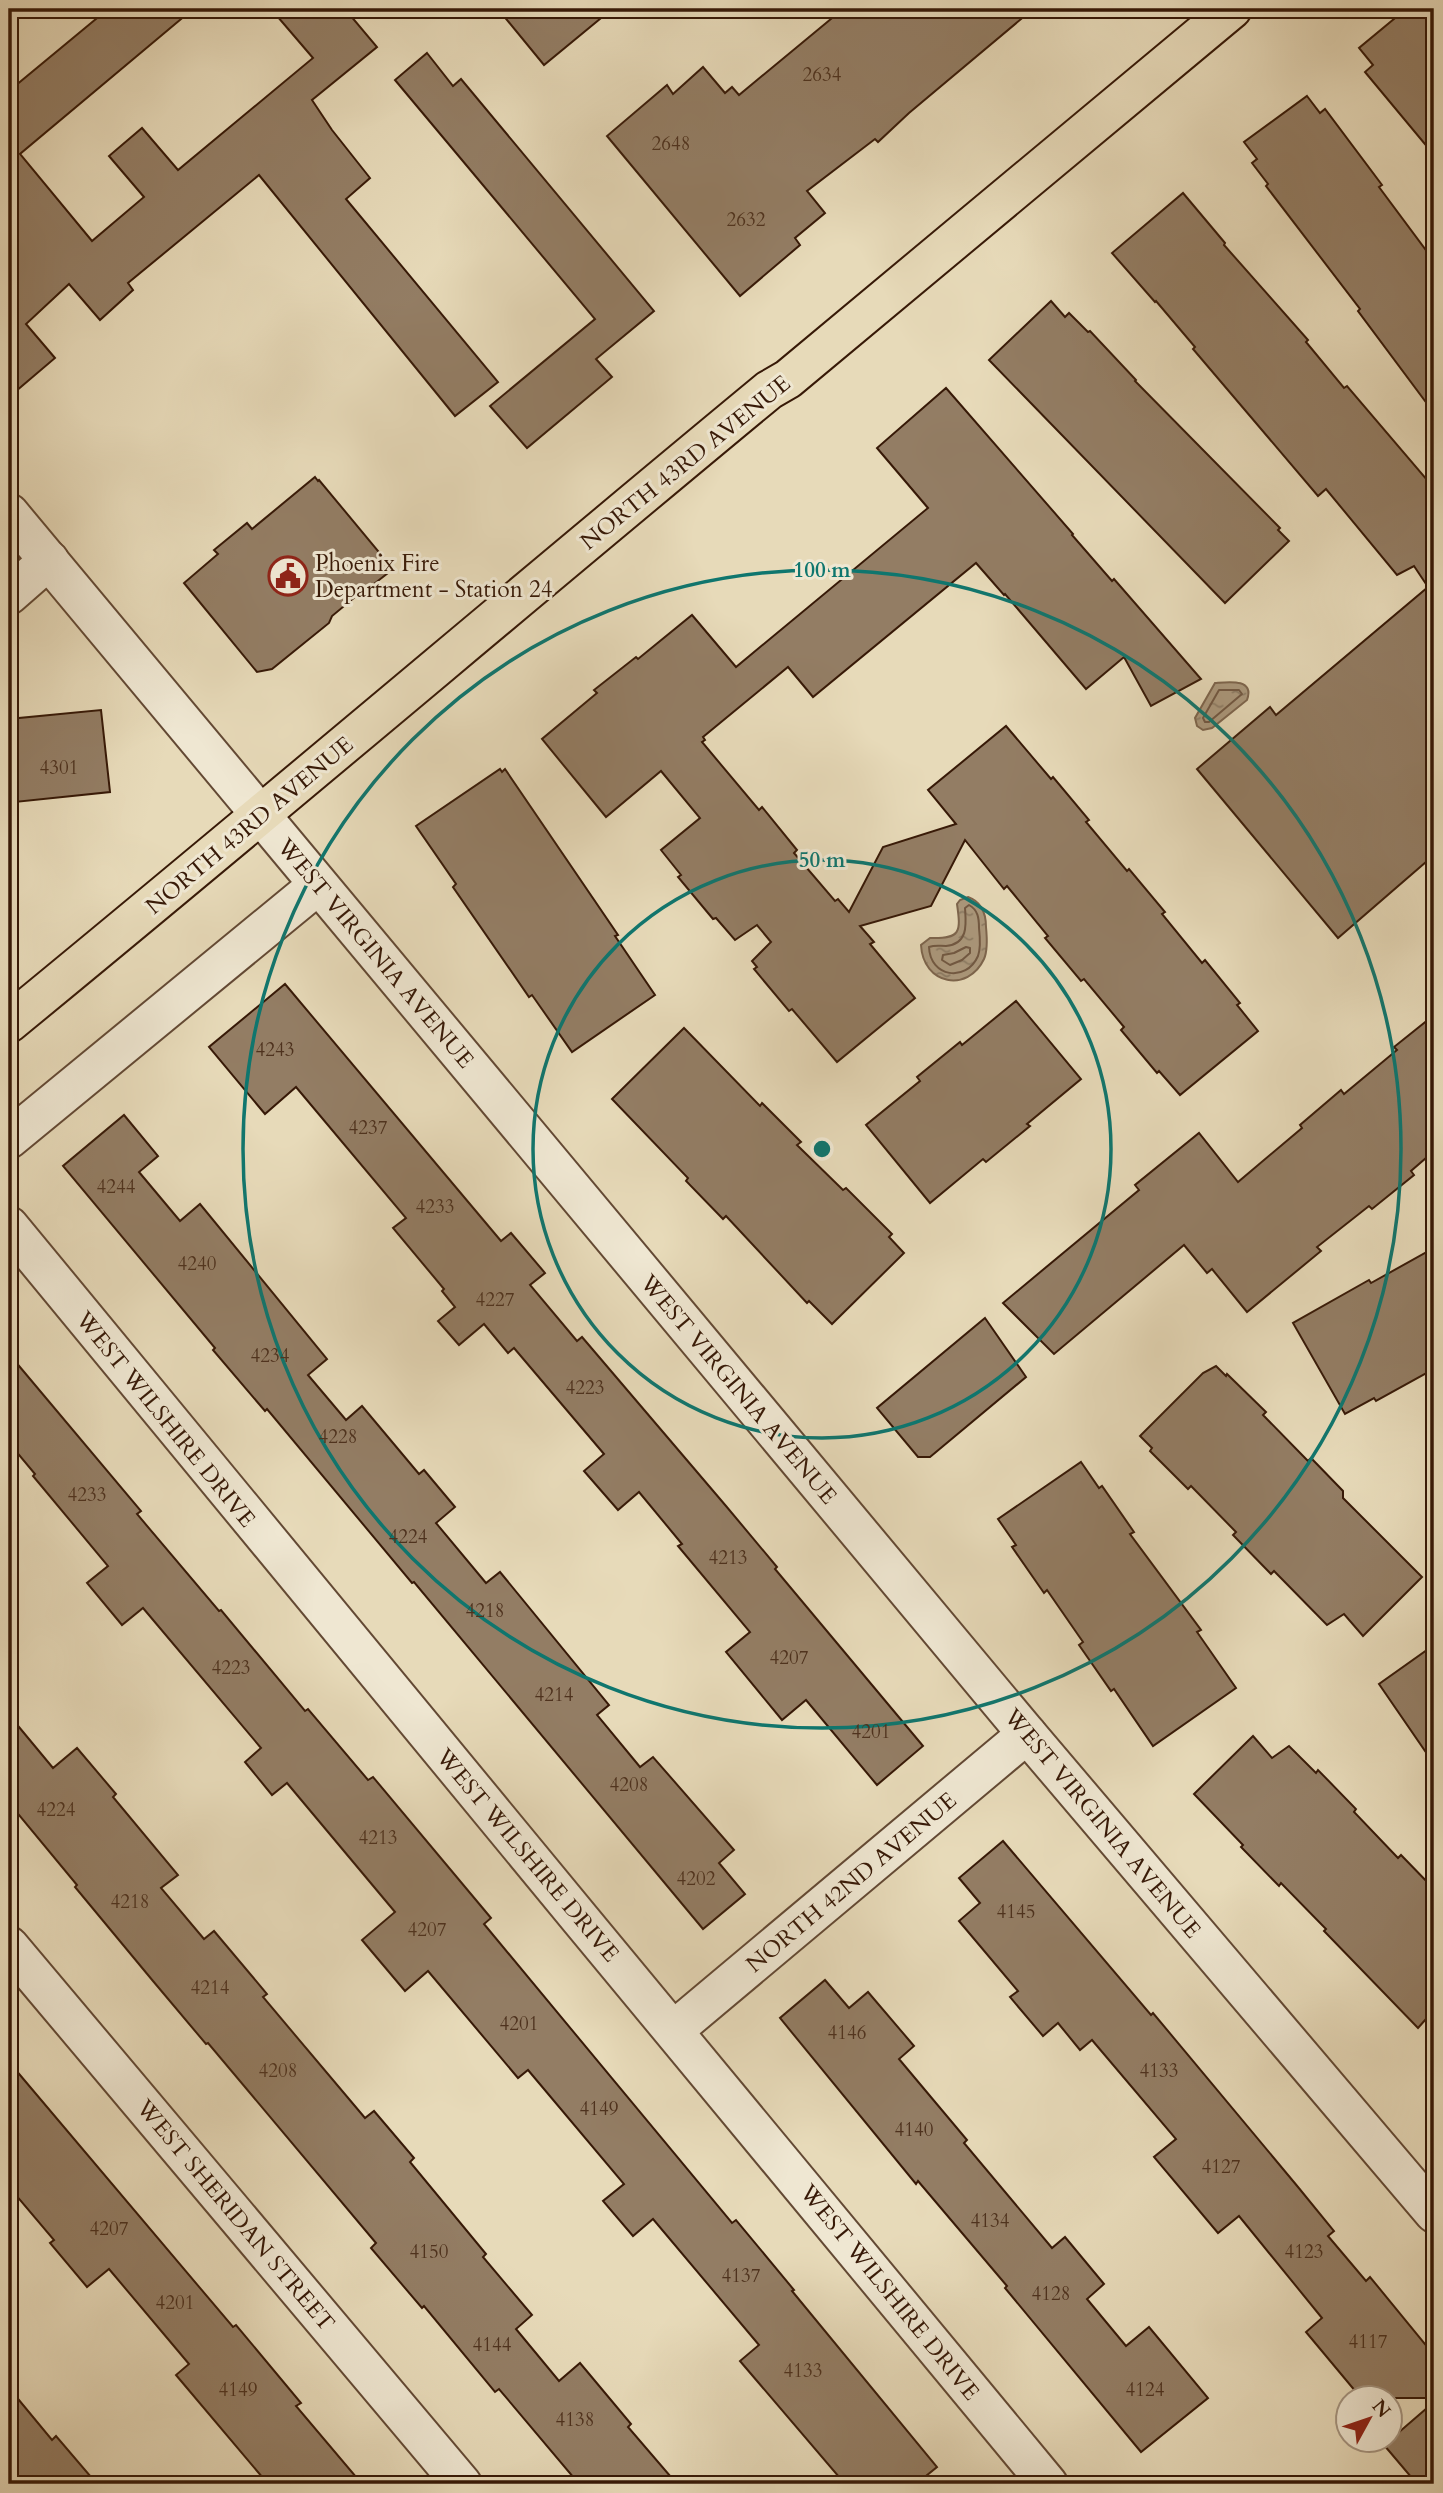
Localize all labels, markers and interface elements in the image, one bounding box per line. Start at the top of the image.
house number: 2634 [803,62,842,88]
house number: 2648 [652,131,690,157]
house number: 2632 [727,207,766,233]
street label: NORTH 43RD AVENUE [574,368,797,557]
place label: Phoenix Fire Department - Station 24 [315,548,553,605]
public building icon: Phoenix Fire Department - Station 24 [267,555,309,597]
text: 100 m [793,556,851,585]
street label: NORTH 43RD AVENUE [139,729,360,922]
house number: 4301 [40,755,78,781]
street label: WEST VIRGINIA AVENUE [270,831,481,1075]
text: 50 m [799,846,846,875]
house number: 4243 [256,1037,294,1063]
house number: 4237 [349,1115,388,1141]
centre of rings [810,1137,834,1161]
house number: 4244 [97,1174,136,1200]
house number: 4233 [416,1194,454,1220]
house number: 4240 [178,1251,217,1277]
street label: WEST VIRGINIA AVENUE [633,1267,844,1511]
house number: 4227 [476,1287,515,1313]
street label: WEST WILSHIRE DRIVE [68,1304,263,1534]
house number: 4234 [251,1343,290,1369]
house number: 4223 [566,1375,604,1401]
house number: 4228 [319,1424,357,1450]
house number: 4233 [68,1482,106,1508]
house number: 4224 [389,1524,428,1550]
house number: 4213 [709,1545,747,1571]
house number: 4218 [466,1598,504,1624]
house number: 4207 [770,1645,809,1671]
house number: 4223 [212,1655,250,1681]
house number: 4214 [535,1682,574,1708]
street label: WEST VIRGINIA AVENUE [997,1701,1208,1945]
house number: 4201 [852,1719,890,1745]
street label: WEST WILSHIRE DRIVE [428,1741,626,1969]
house number: 4208 [610,1772,648,1798]
street label: NORTH 42ND AVENUE [740,1785,963,1980]
house number: 4224 [37,1797,76,1823]
house number: 4213 [359,1825,397,1851]
house number: 4202 [677,1866,716,1892]
house number: 4218 [111,1889,149,1915]
house number: 4145 [997,1899,1035,1925]
house number: 4207 [408,1917,447,1943]
house number: 4214 [191,1975,230,2001]
house number: 4201 [500,2011,538,2037]
house number: 4146 [828,2020,866,2046]
house number: 4208 [259,2058,297,2084]
house number: 4133 [1140,2058,1178,2084]
street label: WEST SHERIDAN STREET [129,2092,342,2338]
house number: 4149 [580,2096,619,2122]
house number: 4140 [895,2117,934,2143]
house number: 4127 [1202,2154,1241,2180]
street label: WEST WILSHIRE DRIVE [792,2177,987,2407]
house number: 4134 [971,2208,1010,2234]
house number: 4207 [90,2216,129,2242]
house number: 4150 [410,2239,449,2265]
house number: 4123 [1285,2239,1323,2265]
house number: 4137 [722,2263,761,2289]
house number: 4128 [1032,2281,1070,2307]
house number: 4201 [156,2290,194,2316]
house number: 4117 [1349,2329,1388,2355]
house number: 4144 [473,2332,512,2358]
house number: 4133 [784,2358,822,2384]
house number: 4149 [219,2377,258,2403]
house number: 4124 [1126,2377,1165,2403]
north arrow [1334,2384,1404,2454]
text: N [1366,2394,1397,2424]
house number: 4138 [556,2407,594,2433]

